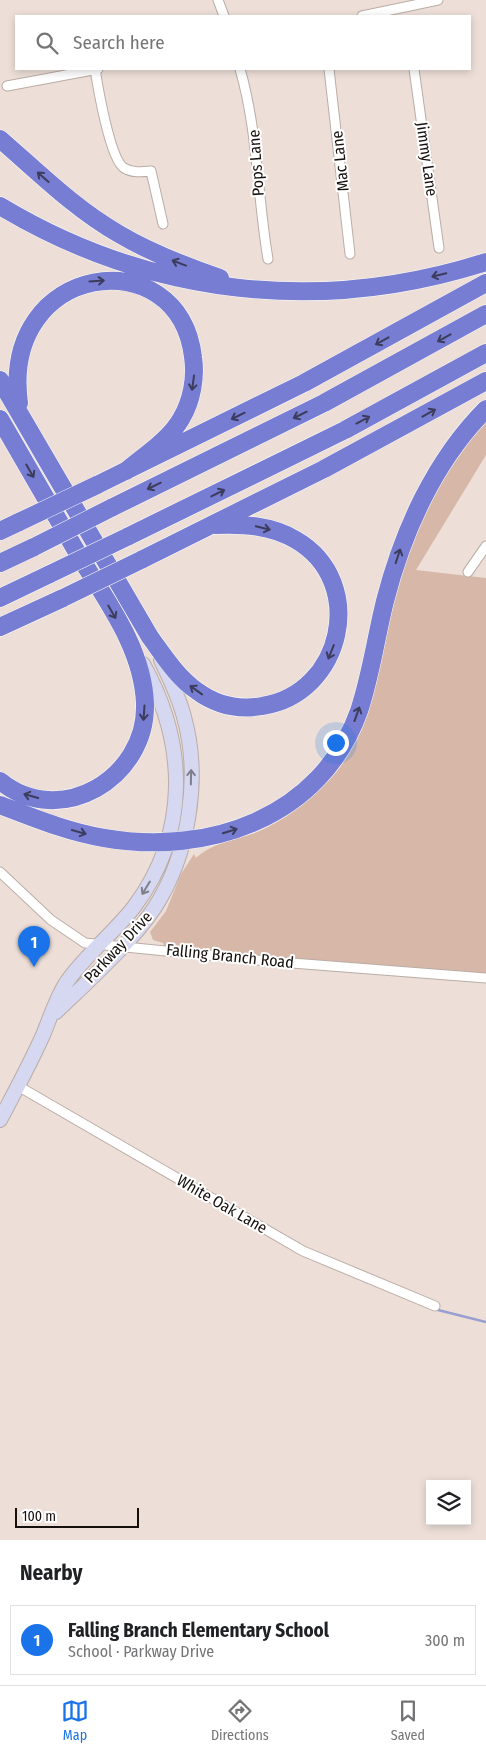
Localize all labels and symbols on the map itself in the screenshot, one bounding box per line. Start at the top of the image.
street label: Jimmy Lane [412,121,442,198]
street label: Pops Lane [244,129,268,197]
street label: Mac Lane [327,130,353,192]
one-way arrow [37,172,50,183]
one-way arrow [172,258,188,267]
one-way arrow [432,271,448,281]
one-way arrow [88,276,104,285]
one-way arrow [436,333,451,343]
one-way arrow [375,336,390,346]
one-way arrow [188,374,198,390]
one-way arrow [421,408,436,418]
one-way arrow [293,410,308,420]
one-way arrow [231,411,246,421]
one-way arrow [356,415,371,425]
one-way arrow [26,464,36,478]
one-way arrow [147,481,162,491]
one-way arrow [210,488,225,497]
one-way arrow [255,524,271,533]
one-way arrow [394,549,404,565]
one-way arrow [108,604,118,618]
one-way arrow [326,644,335,659]
one-way arrow [189,685,203,695]
one-way arrow [140,704,149,720]
one-way arrow [354,706,363,721]
your location [323,730,349,756]
one-way arrow [186,769,196,785]
one-way arrow [23,790,39,800]
one-way arrow [221,825,237,835]
one-way arrow [71,828,87,838]
one-way arrow [140,880,150,894]
street label: Parkway Drive [80,907,156,987]
pin: 1 [18,926,50,967]
street label: Falling Branch Road [165,940,295,972]
street label: White Oak Lane [173,1170,271,1238]
scale bar [15,1505,139,1528]

